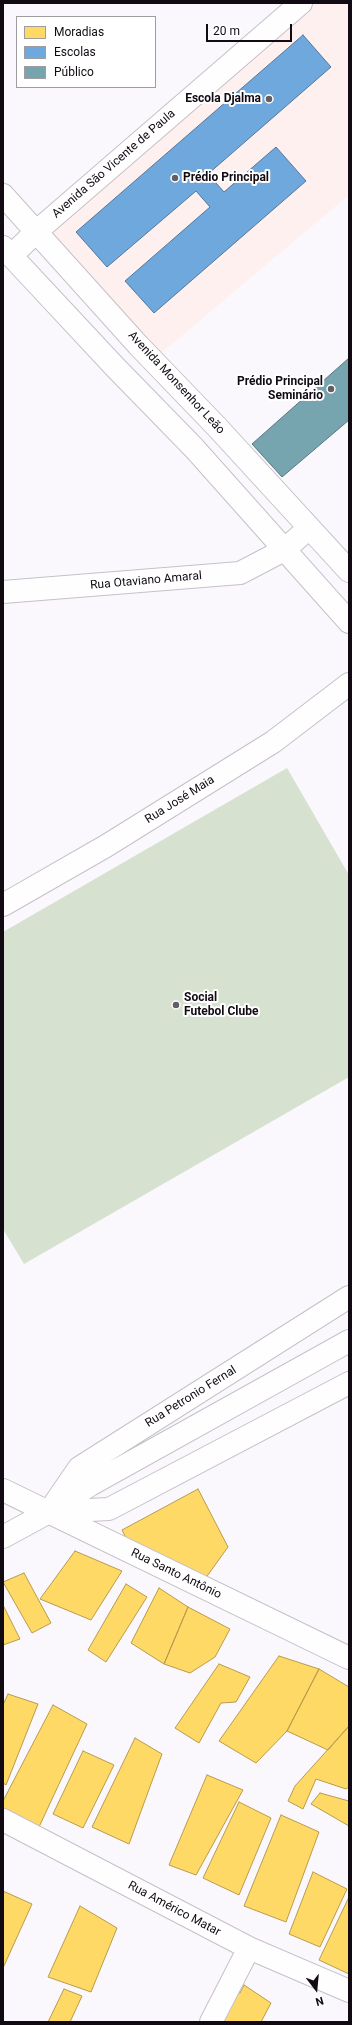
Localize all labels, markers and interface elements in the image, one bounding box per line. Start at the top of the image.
legend [16,16,156,88]
scale bar [208,16,294,42]
text: 20 m [213,24,240,38]
text: Moradias [54,25,104,39]
text: Escolas [54,45,96,59]
text: Público [54,65,94,79]
place label: Escola Djalma [185,92,261,106]
marker: Escola Djalma [264,94,274,104]
street label: Avenida São Vicente de Paula [50,107,178,221]
place label: Prédio Principal [183,171,269,185]
marker: Prédio Principal [170,173,180,183]
street label: Avenida Monsenhor Leão [125,329,227,437]
place label: Prédio Principal Seminário [237,375,323,403]
marker: Prédio Principal Seminário [326,384,336,394]
street label: Rua Otaviano Amaral [90,569,202,593]
street label: Rua José Maia [143,773,217,827]
place label: Social Futebol Clube [184,991,258,1019]
marker: Social Futebol Clube [171,1000,181,1010]
street label: Rua Petronio Fernal [143,1363,239,1431]
street label: Rua Santo Antônio [128,1546,224,1602]
street label: Rua Américo Matar [125,1879,223,1939]
north arrow [296,1969,336,2009]
text: N [314,1994,325,2008]

